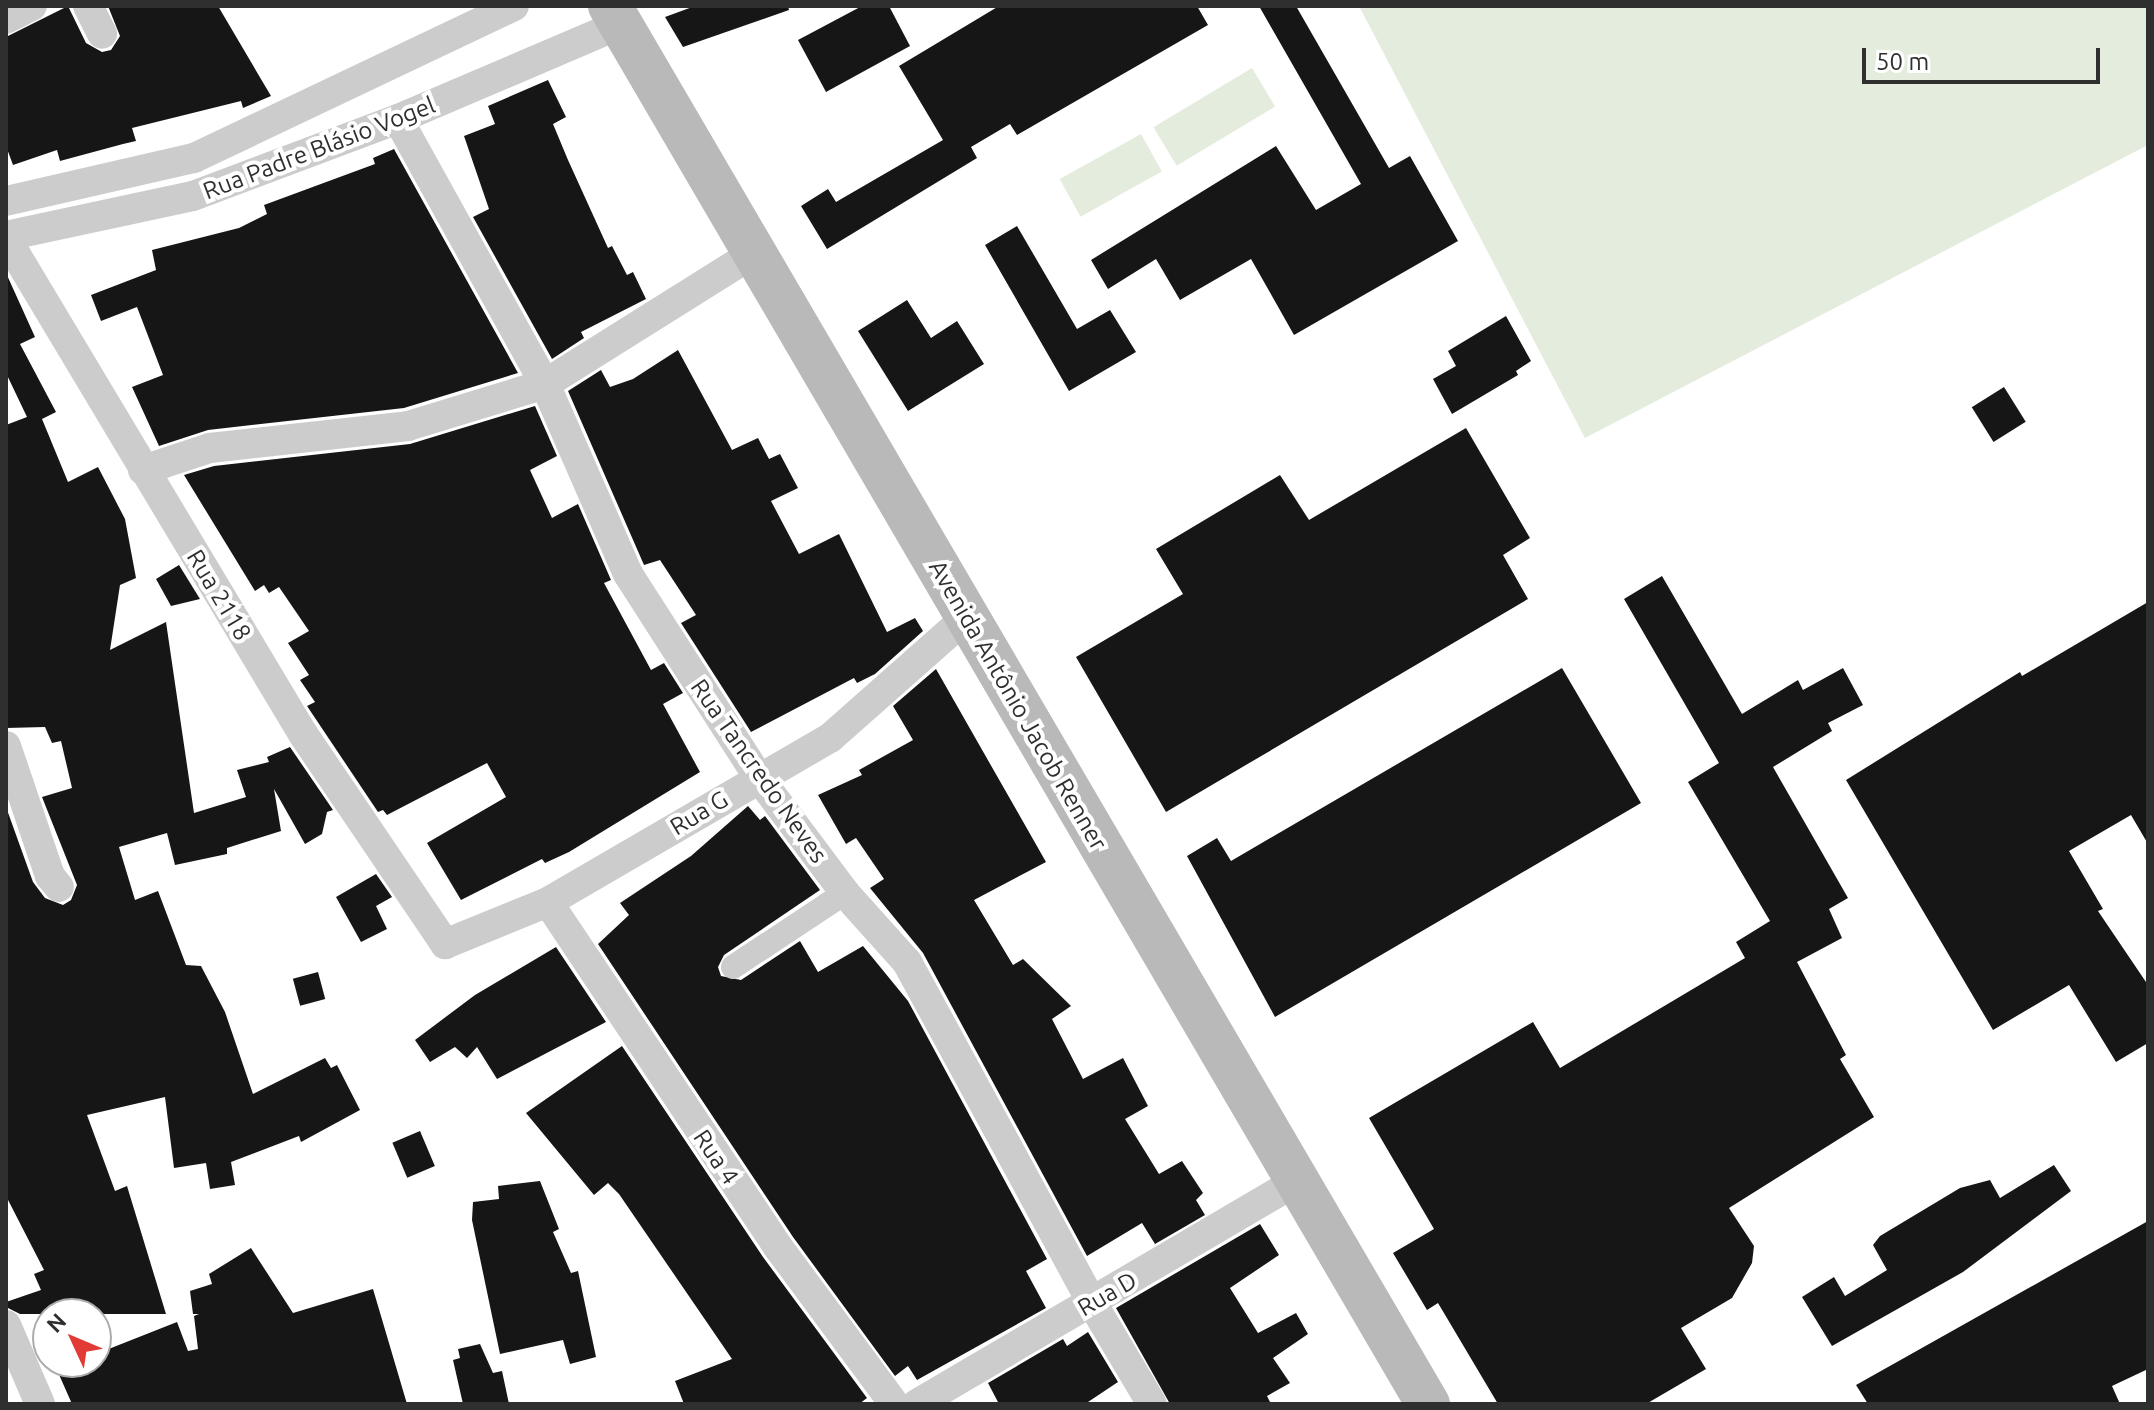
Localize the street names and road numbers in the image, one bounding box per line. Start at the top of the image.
street label: Rua Padre Blásio Vogel [199,90,439,206]
street label: Rua 2118 [181,544,257,646]
street label: Avenida Antônio Jacob Renner [923,555,1113,855]
street label: Rua Tancredo Neves [685,674,833,868]
street label: Rua G [665,785,733,841]
street label: Rua 4 [687,1124,745,1190]
street label: Rua D [1072,1266,1142,1322]

